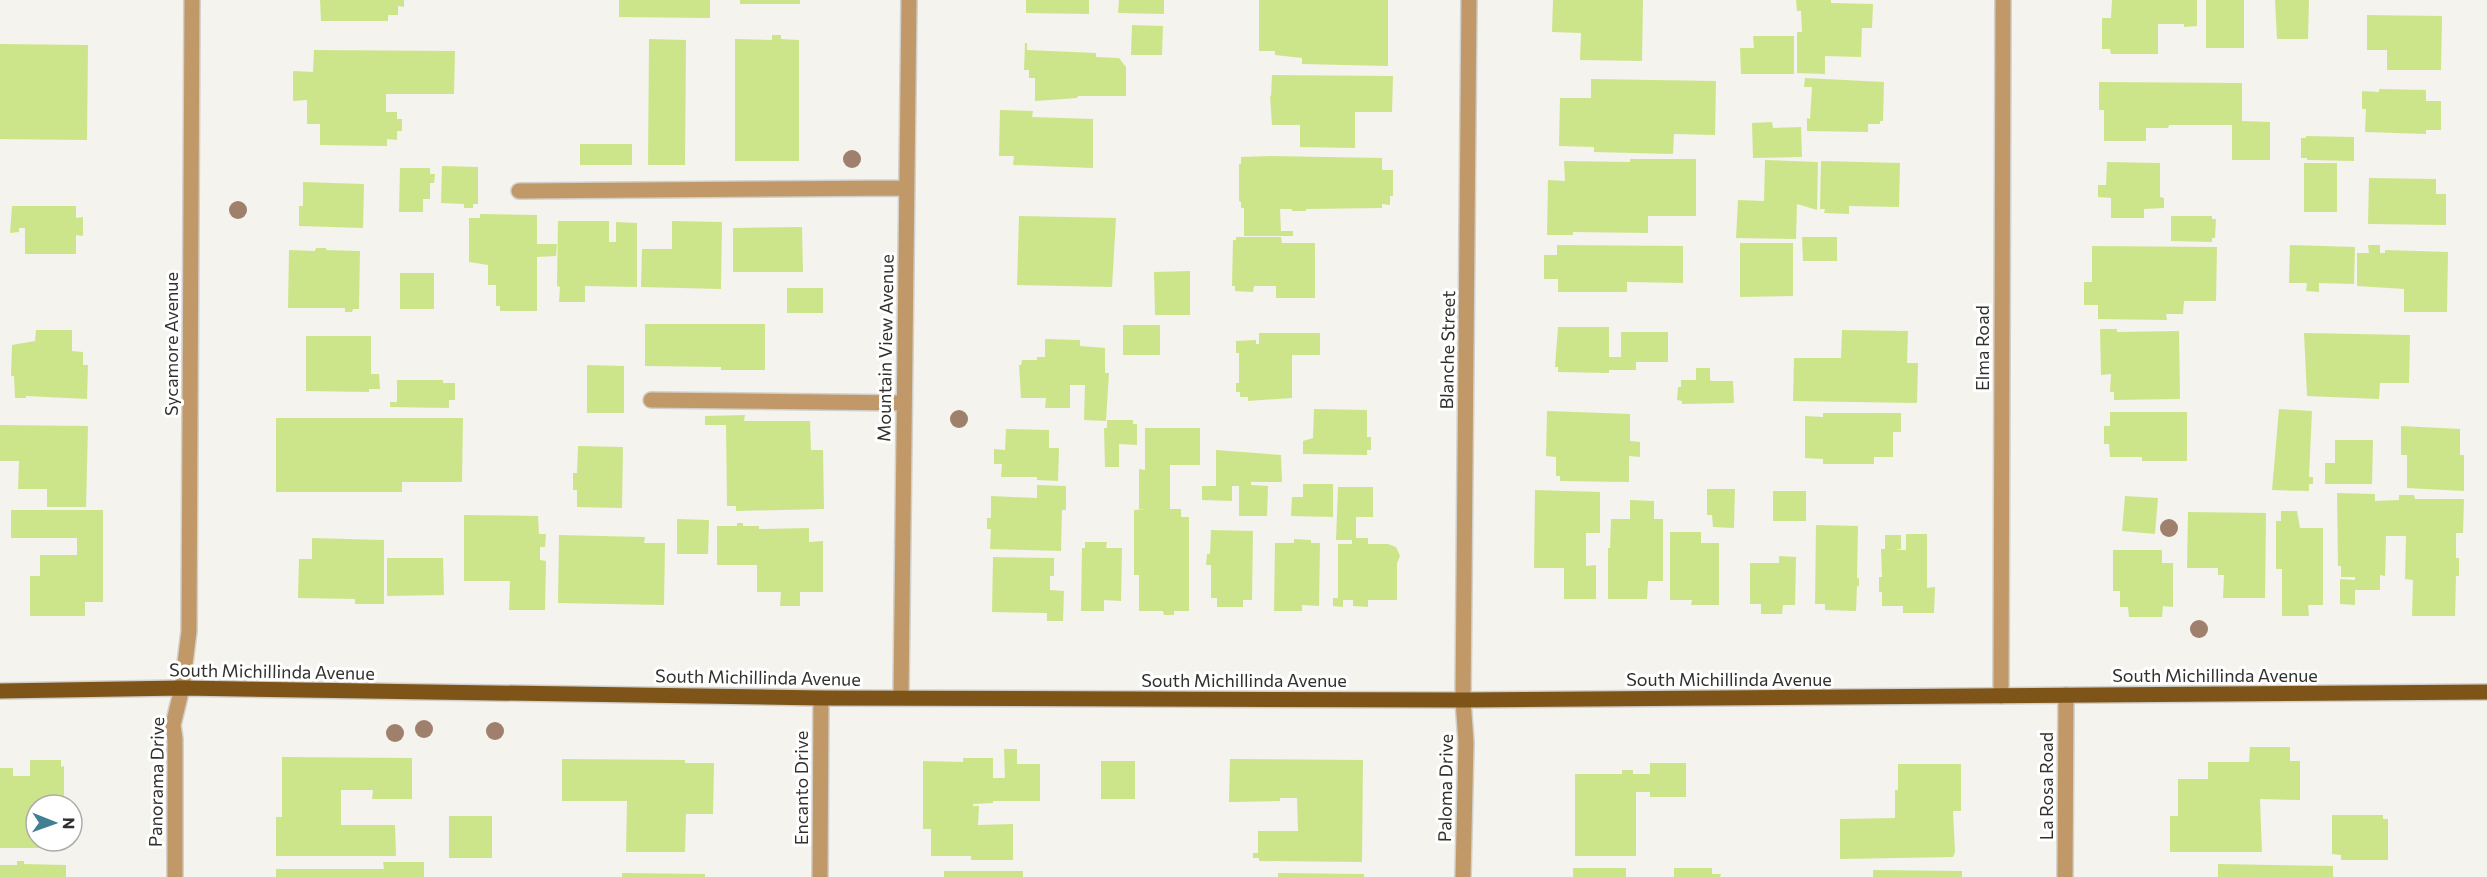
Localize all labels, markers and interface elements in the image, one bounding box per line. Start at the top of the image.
street label: Mountain View Avenue [872,254,898,442]
street label: Sycamore Avenue [160,272,182,416]
street label: Blanche Street [1435,290,1459,410]
street label: Elma Road [1971,305,1993,391]
street label: South Michillinda Avenue [169,658,375,684]
street label: South Michillinda Avenue [655,664,861,690]
street label: South Michillinda Avenue [2112,664,2318,686]
street label: South Michillinda Avenue [1626,668,1832,690]
street label: South Michillinda Avenue [1141,669,1347,691]
street label: Panorama Drive [144,717,168,847]
street label: Encanto Drive [790,731,812,845]
street label: La Rosa Road [2035,732,2057,840]
street label: Paloma Drive [1433,734,1457,842]
north arrow [24,793,84,853]
text: N [60,817,79,829]

